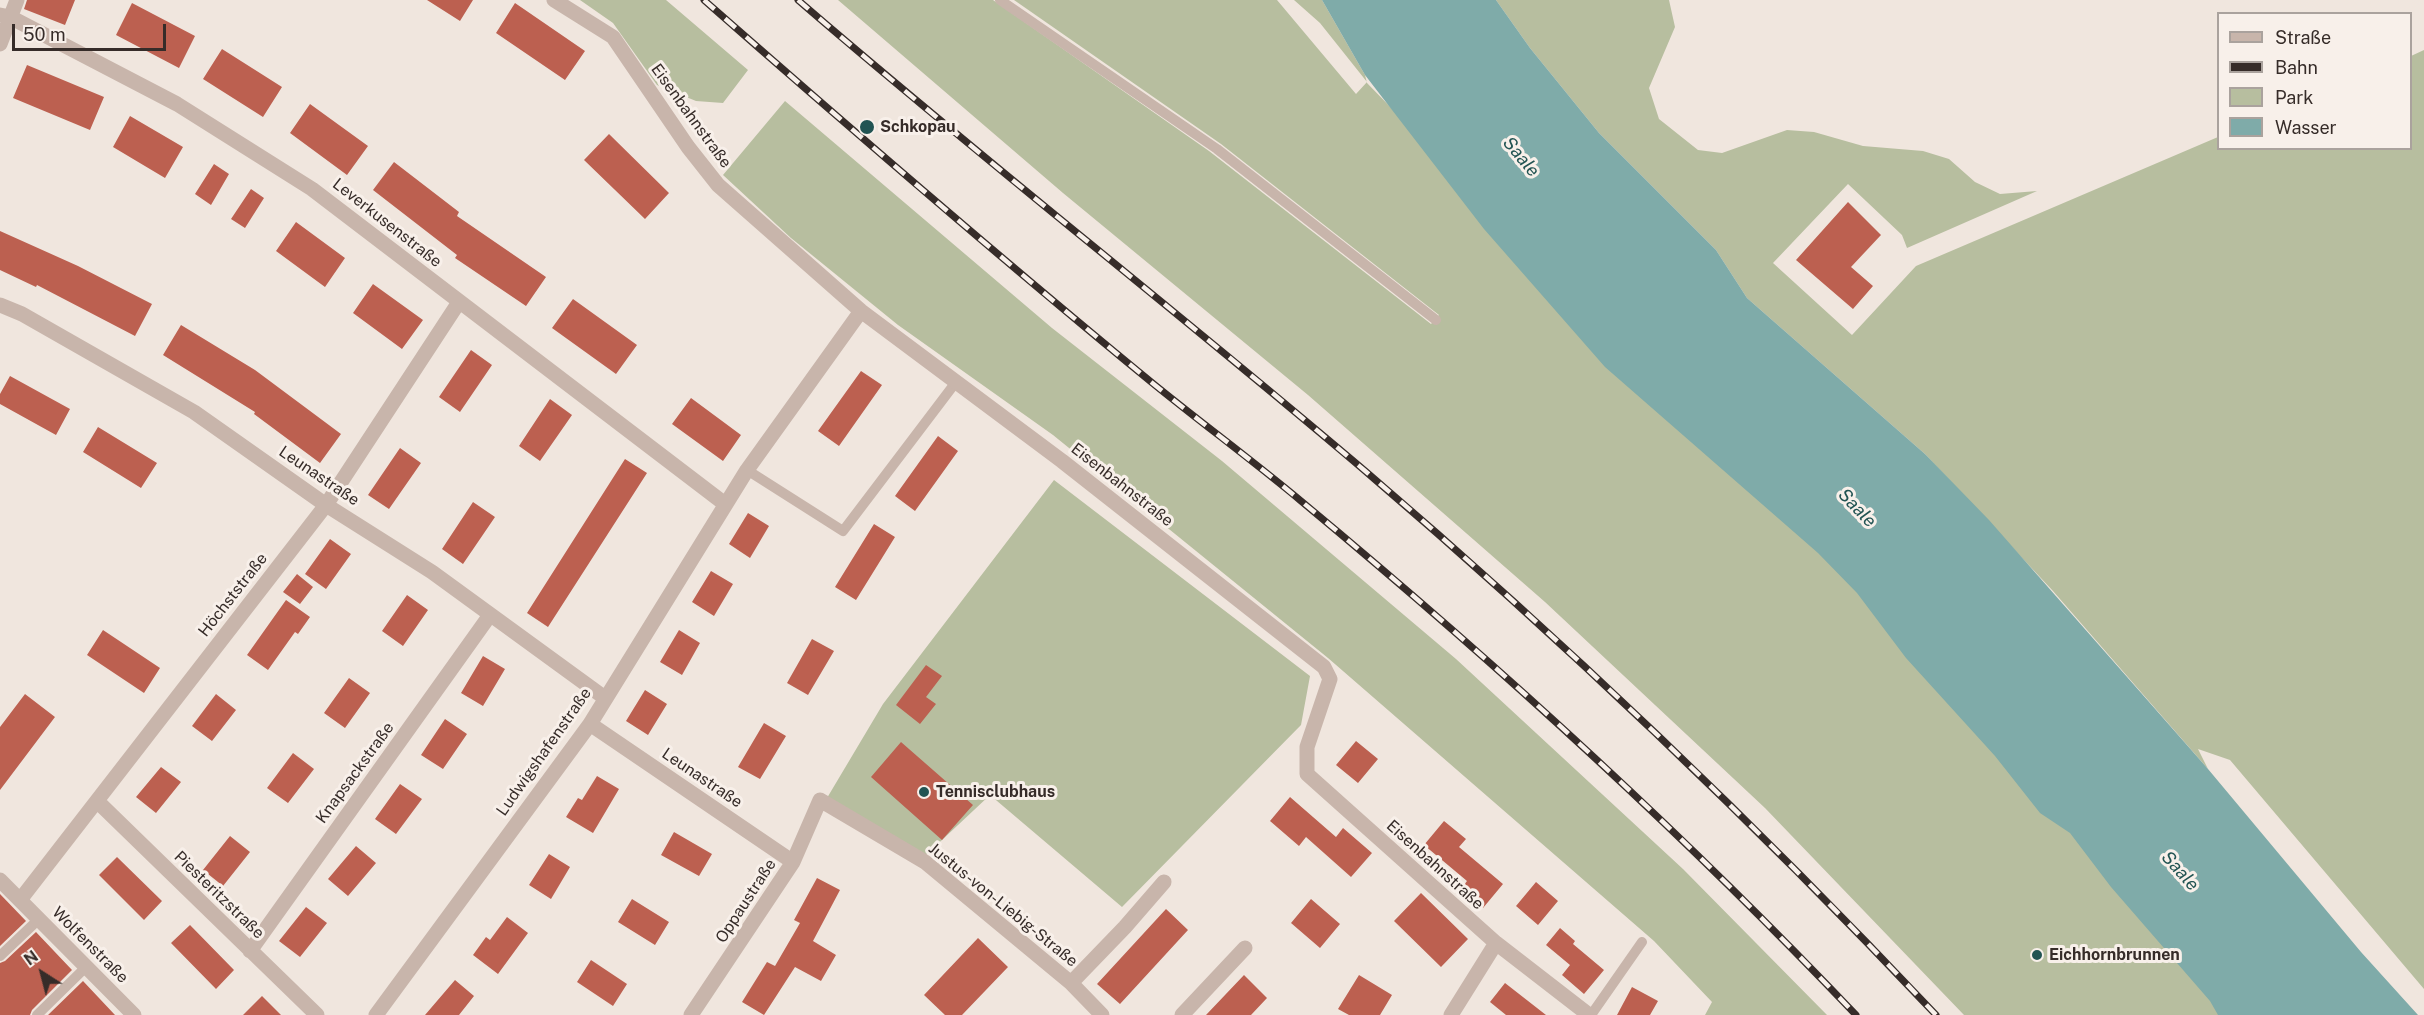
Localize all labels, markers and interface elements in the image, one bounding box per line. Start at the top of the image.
scale bar [15,12,170,50]
legend [2217,12,2412,150]
text: 50 m [23,24,66,45]
text: Straße [2275,27,2331,48]
text: Bahn [2275,57,2318,78]
street label: Eisenbahnstraße [647,60,735,172]
text: Park [2275,87,2313,108]
place label: Schkopau [880,117,955,137]
text: Wasser [2275,117,2337,138]
marker: Schkopau [858,118,876,136]
water label: Saale [1498,133,1544,181]
street label: Leverkusenstraße [329,175,445,271]
street label: Eisenbahnstraße [1067,439,1177,531]
street label: Leunastraße [275,442,363,510]
water label: Saale [1833,484,1881,532]
street label: Höchststraße [195,549,271,641]
street label: Ludwigshafenstraße [493,684,595,820]
street label: Knapsackstraße [312,719,398,827]
street label: Leunastraße [658,744,746,812]
place label: Tennisclubhaus [936,782,1055,802]
marker: Tennisclubhaus [917,785,931,799]
street label: Eisenbahnstraße [1382,816,1488,914]
street label: Justus-von-Liebig-Straße [925,839,1081,971]
street label: Piesteritzstraße [170,847,268,943]
water label: Saale [2157,847,2203,895]
street label: Oppaustraße [712,855,780,947]
street label: Wolfenstraße [48,903,132,987]
north arrow [12,943,72,1003]
place label: Eichhornbrunnen [2049,945,2180,965]
text: N [20,947,42,969]
marker: Eichhornbrunnen [2030,948,2044,962]

